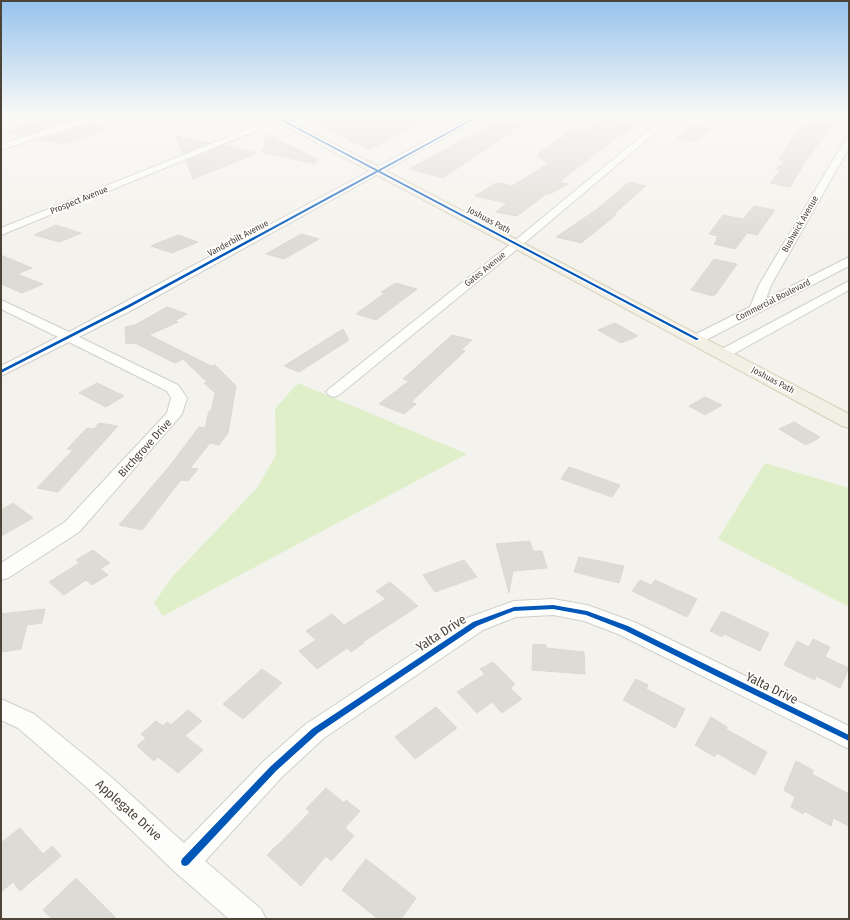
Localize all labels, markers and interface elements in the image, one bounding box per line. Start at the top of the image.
street label: Prospect Avenue [49,184,110,216]
street label: Bushwick Avenue [780,193,821,254]
street label: Joshuas Path [466,205,512,236]
street label: Vanderbilt Avenue [206,218,271,258]
street label: Gates Avenue [462,249,508,289]
street label: Commercial Boulevard [734,277,812,323]
street label: Joshuas Path [750,365,796,396]
street label: Birchgrove Drive [116,416,174,480]
street label: Yalta Drive [413,611,469,655]
street label: Yalta Drive [743,669,801,707]
street label: Applegate Drive [93,776,165,844]

